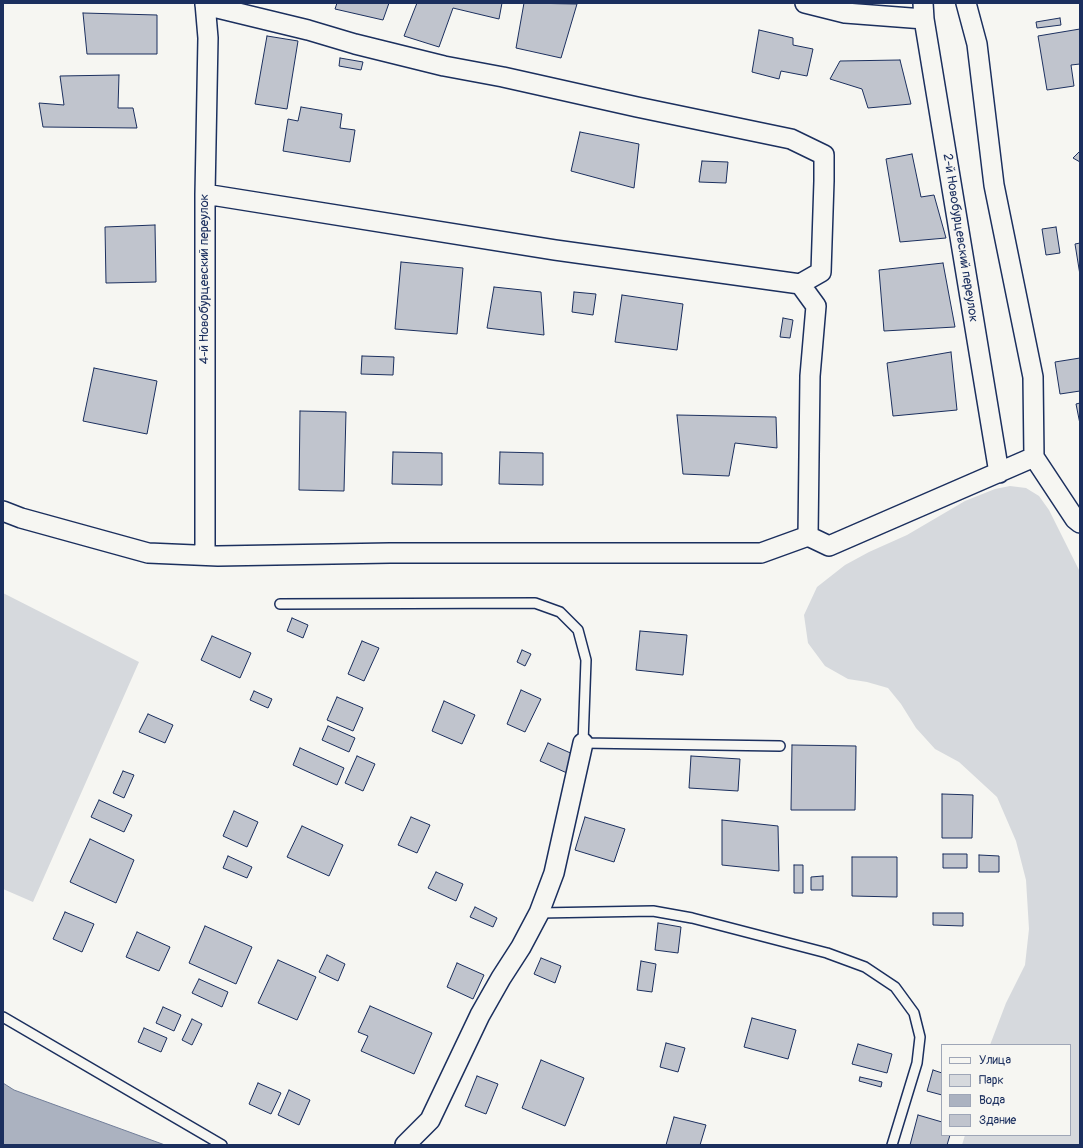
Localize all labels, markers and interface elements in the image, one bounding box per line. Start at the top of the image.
street label: 2-й Новобурцевский переулок [939,153,981,323]
street label: 4-й Новобурцевский переулок [197,194,213,364]
legend [941,1044,1071,1136]
text: Улица [979,1053,1011,1068]
text: Парк [979,1073,1004,1088]
text: Вода [979,1093,1005,1108]
text: Здание [979,1113,1016,1128]

